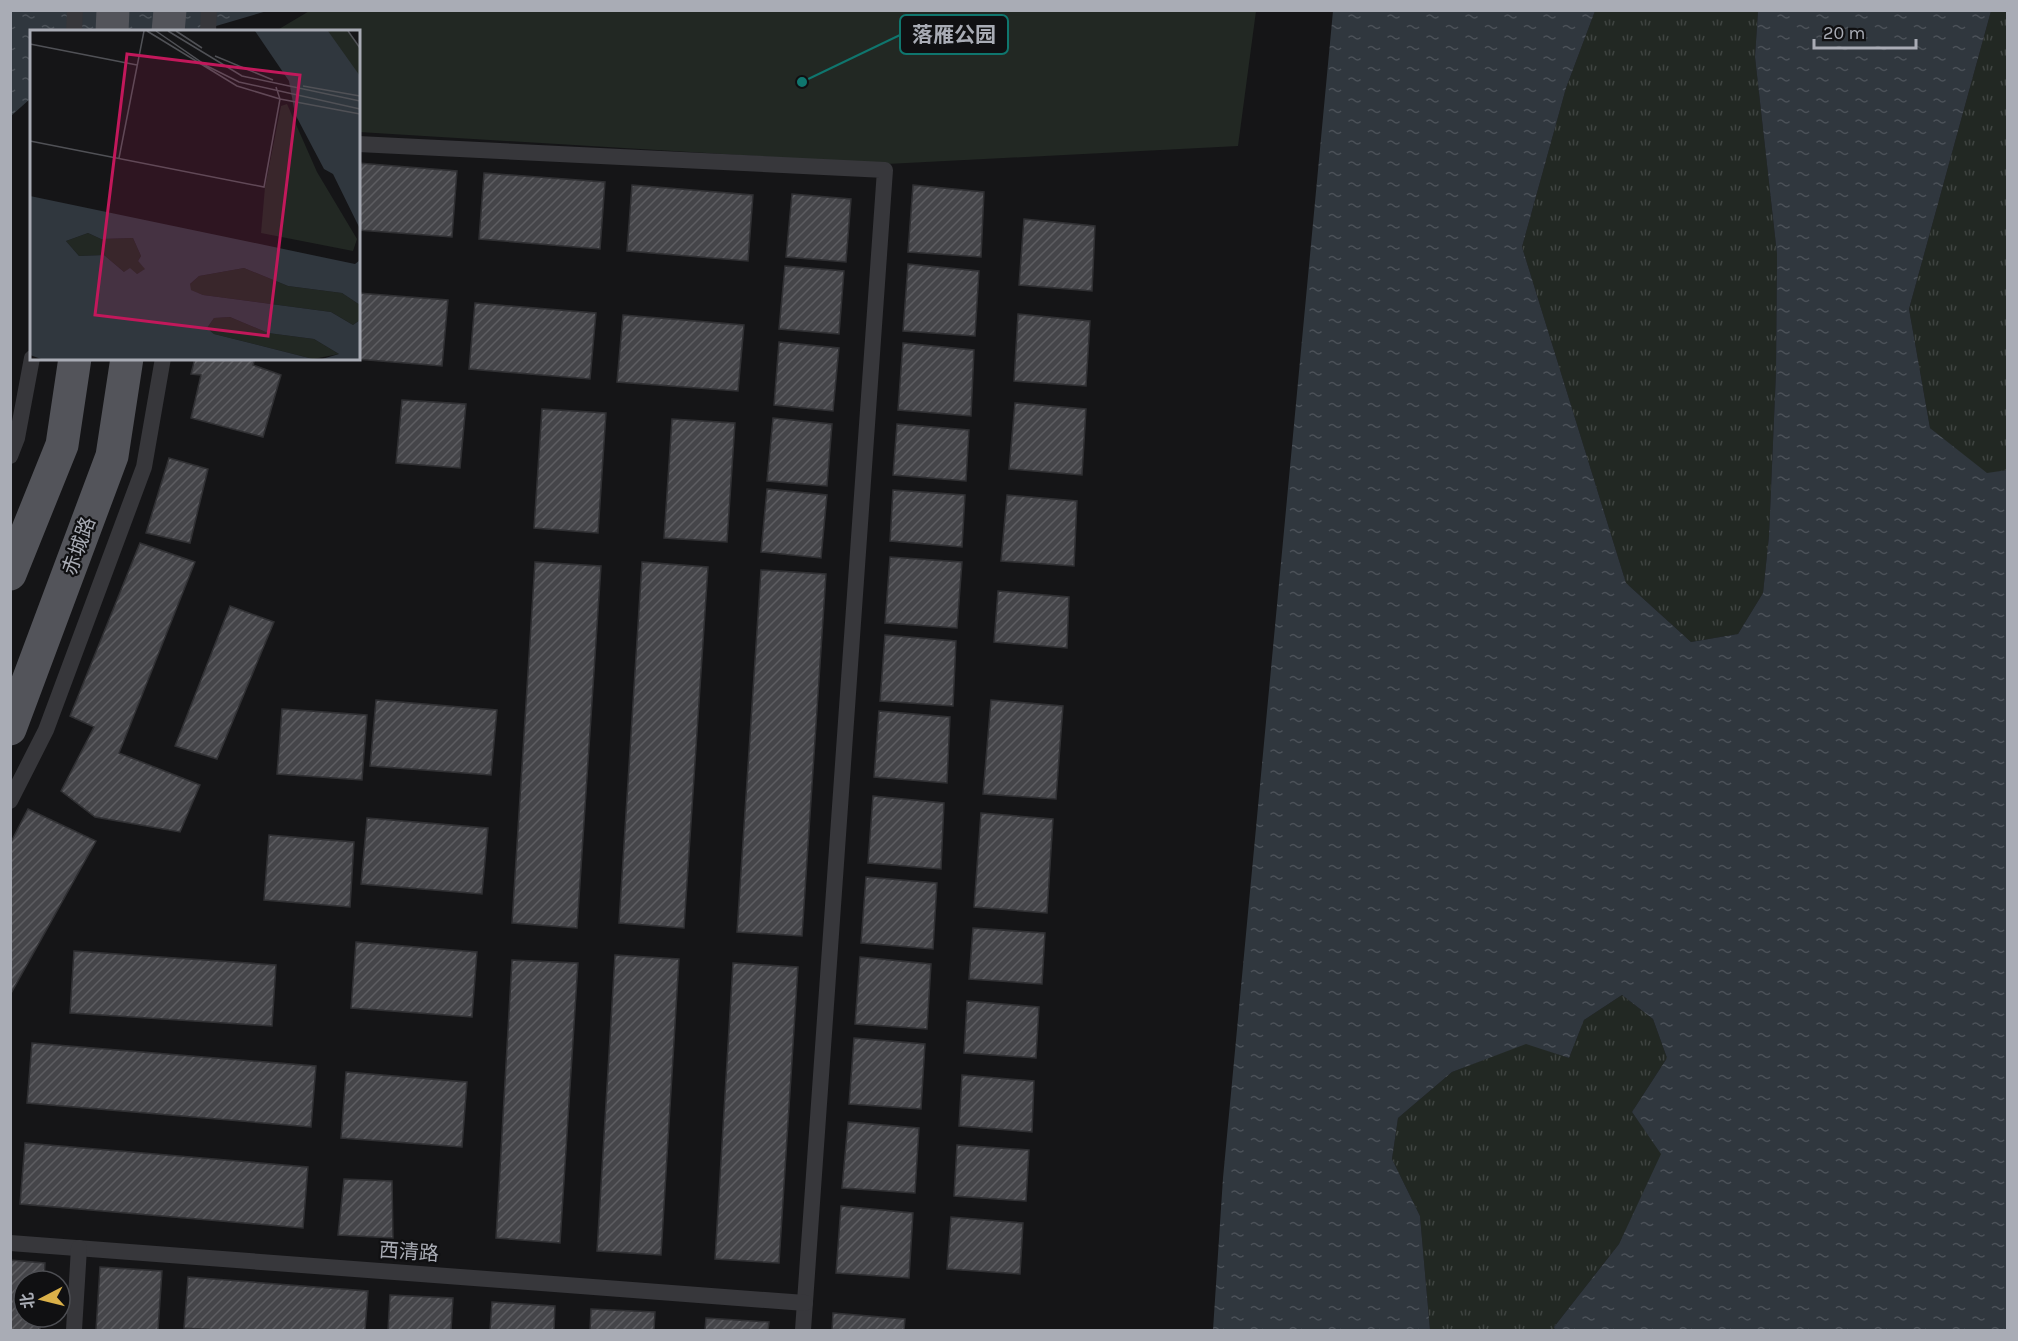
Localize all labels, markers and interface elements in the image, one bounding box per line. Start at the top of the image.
scale bar [1814,12,1916,50]
callout: 落雁公园 [900,15,1008,54]
text: 20 m [1823,22,1865,44]
text: 落雁公园 [912,23,996,47]
inset map [30,30,360,360]
street label: 赤城路 [58,514,100,578]
street label: 西清路 [378,1238,440,1266]
north arrow [12,1269,72,1329]
text: 北 [17,1292,38,1310]

